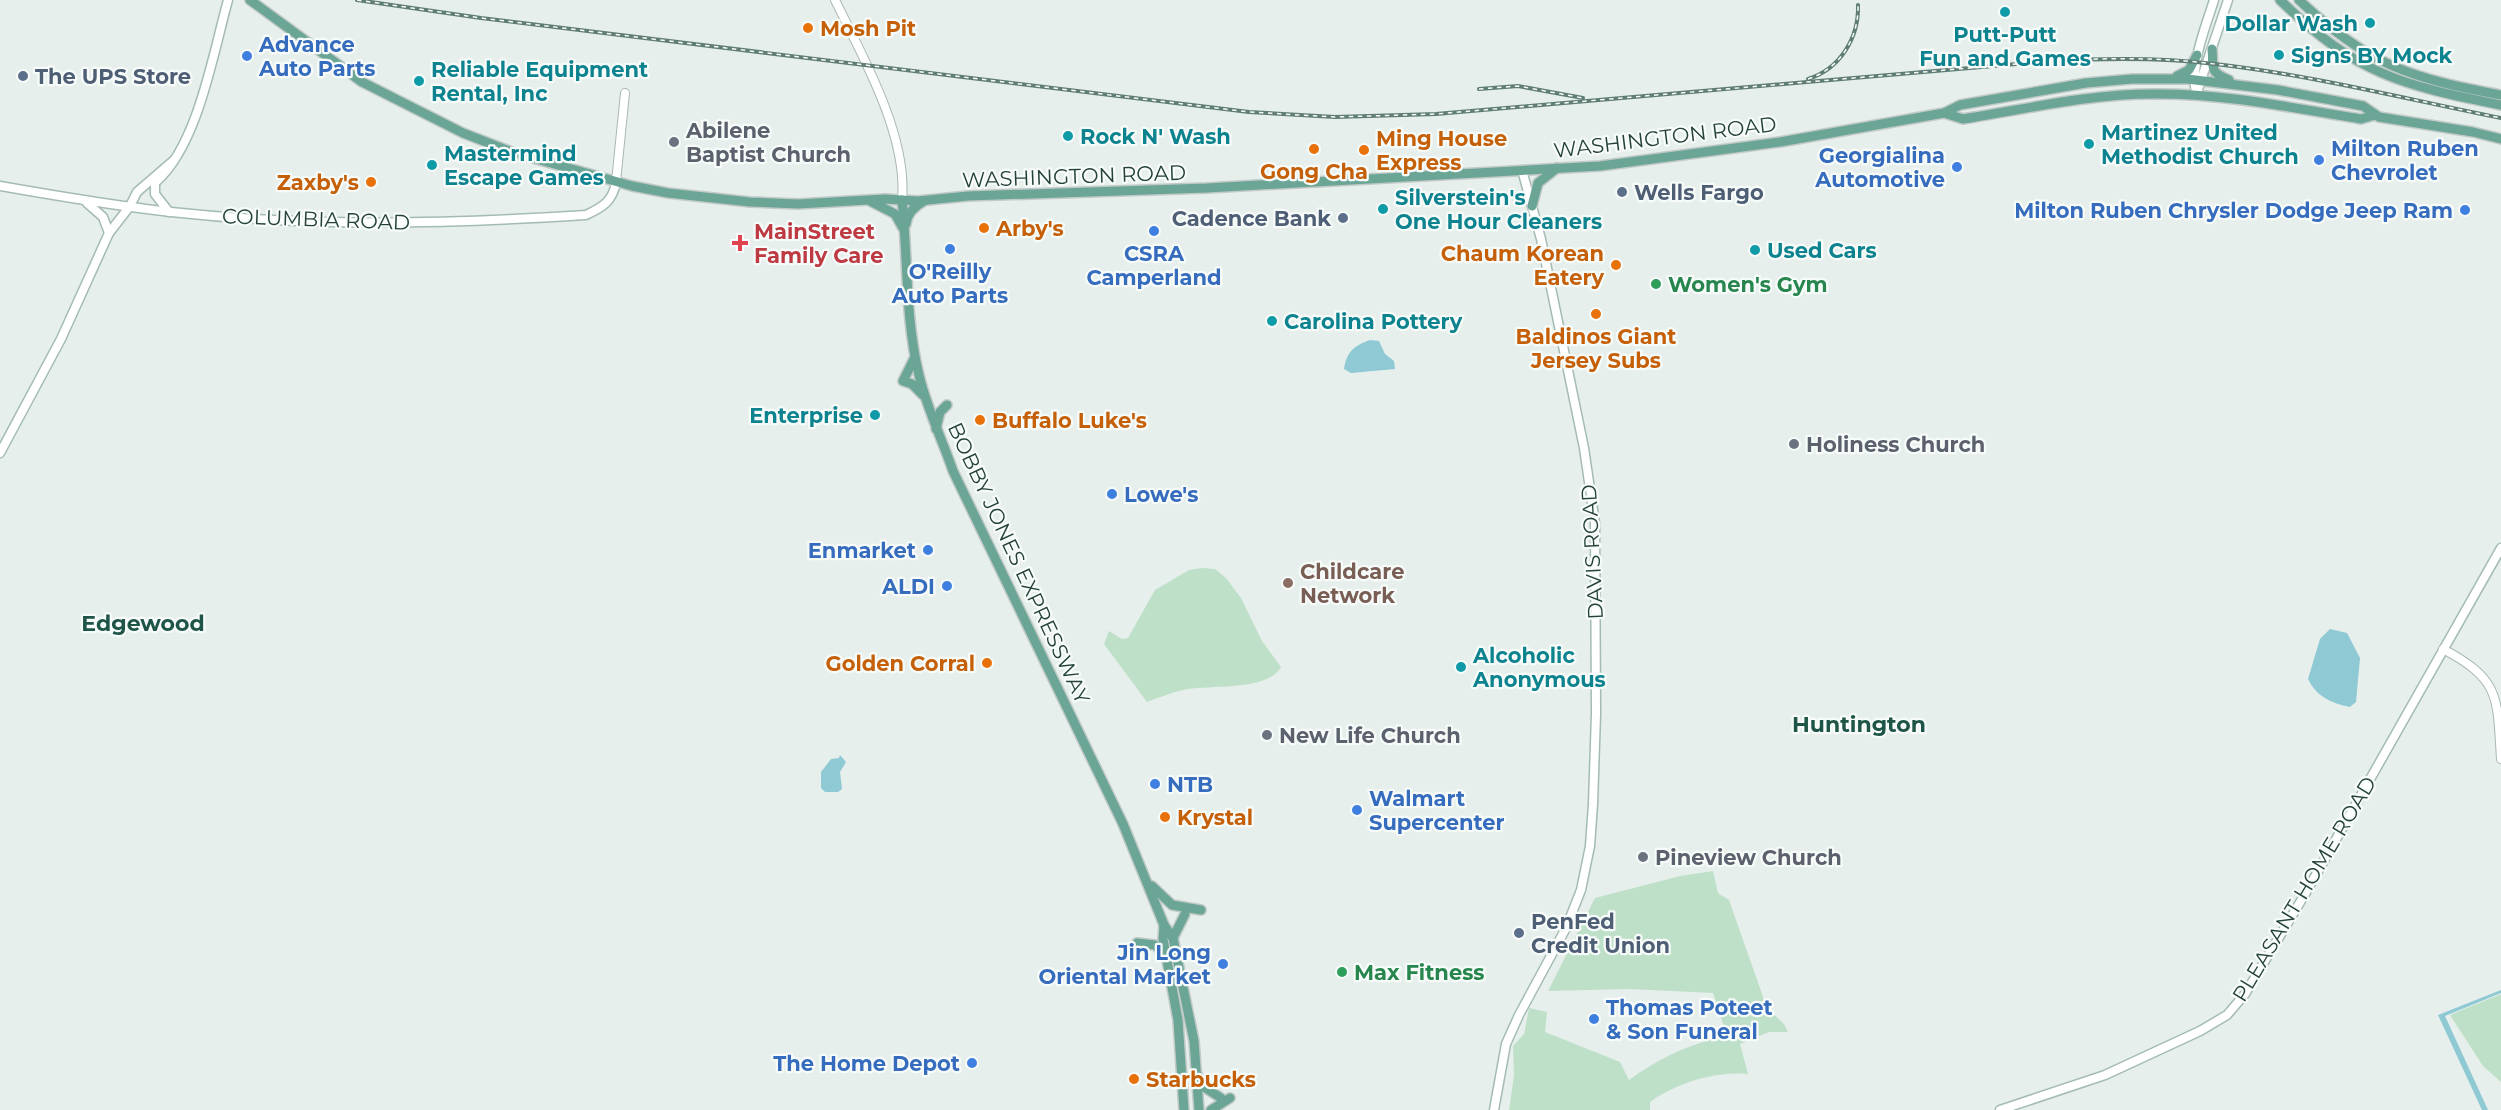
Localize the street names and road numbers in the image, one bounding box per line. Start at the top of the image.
street label: WASHINGTON ROAD [1552,111,1778,163]
street label: WASHINGTON ROAD [961,160,1187,192]
street label: COLUMBIA ROAD [221,203,411,235]
street label: BOBBY JONES EXPRESSWAY [943,418,1096,708]
street label: DAVIS ROAD [1576,484,1608,620]
street label: PLEASANT HOME ROAD [2227,772,2381,1006]

